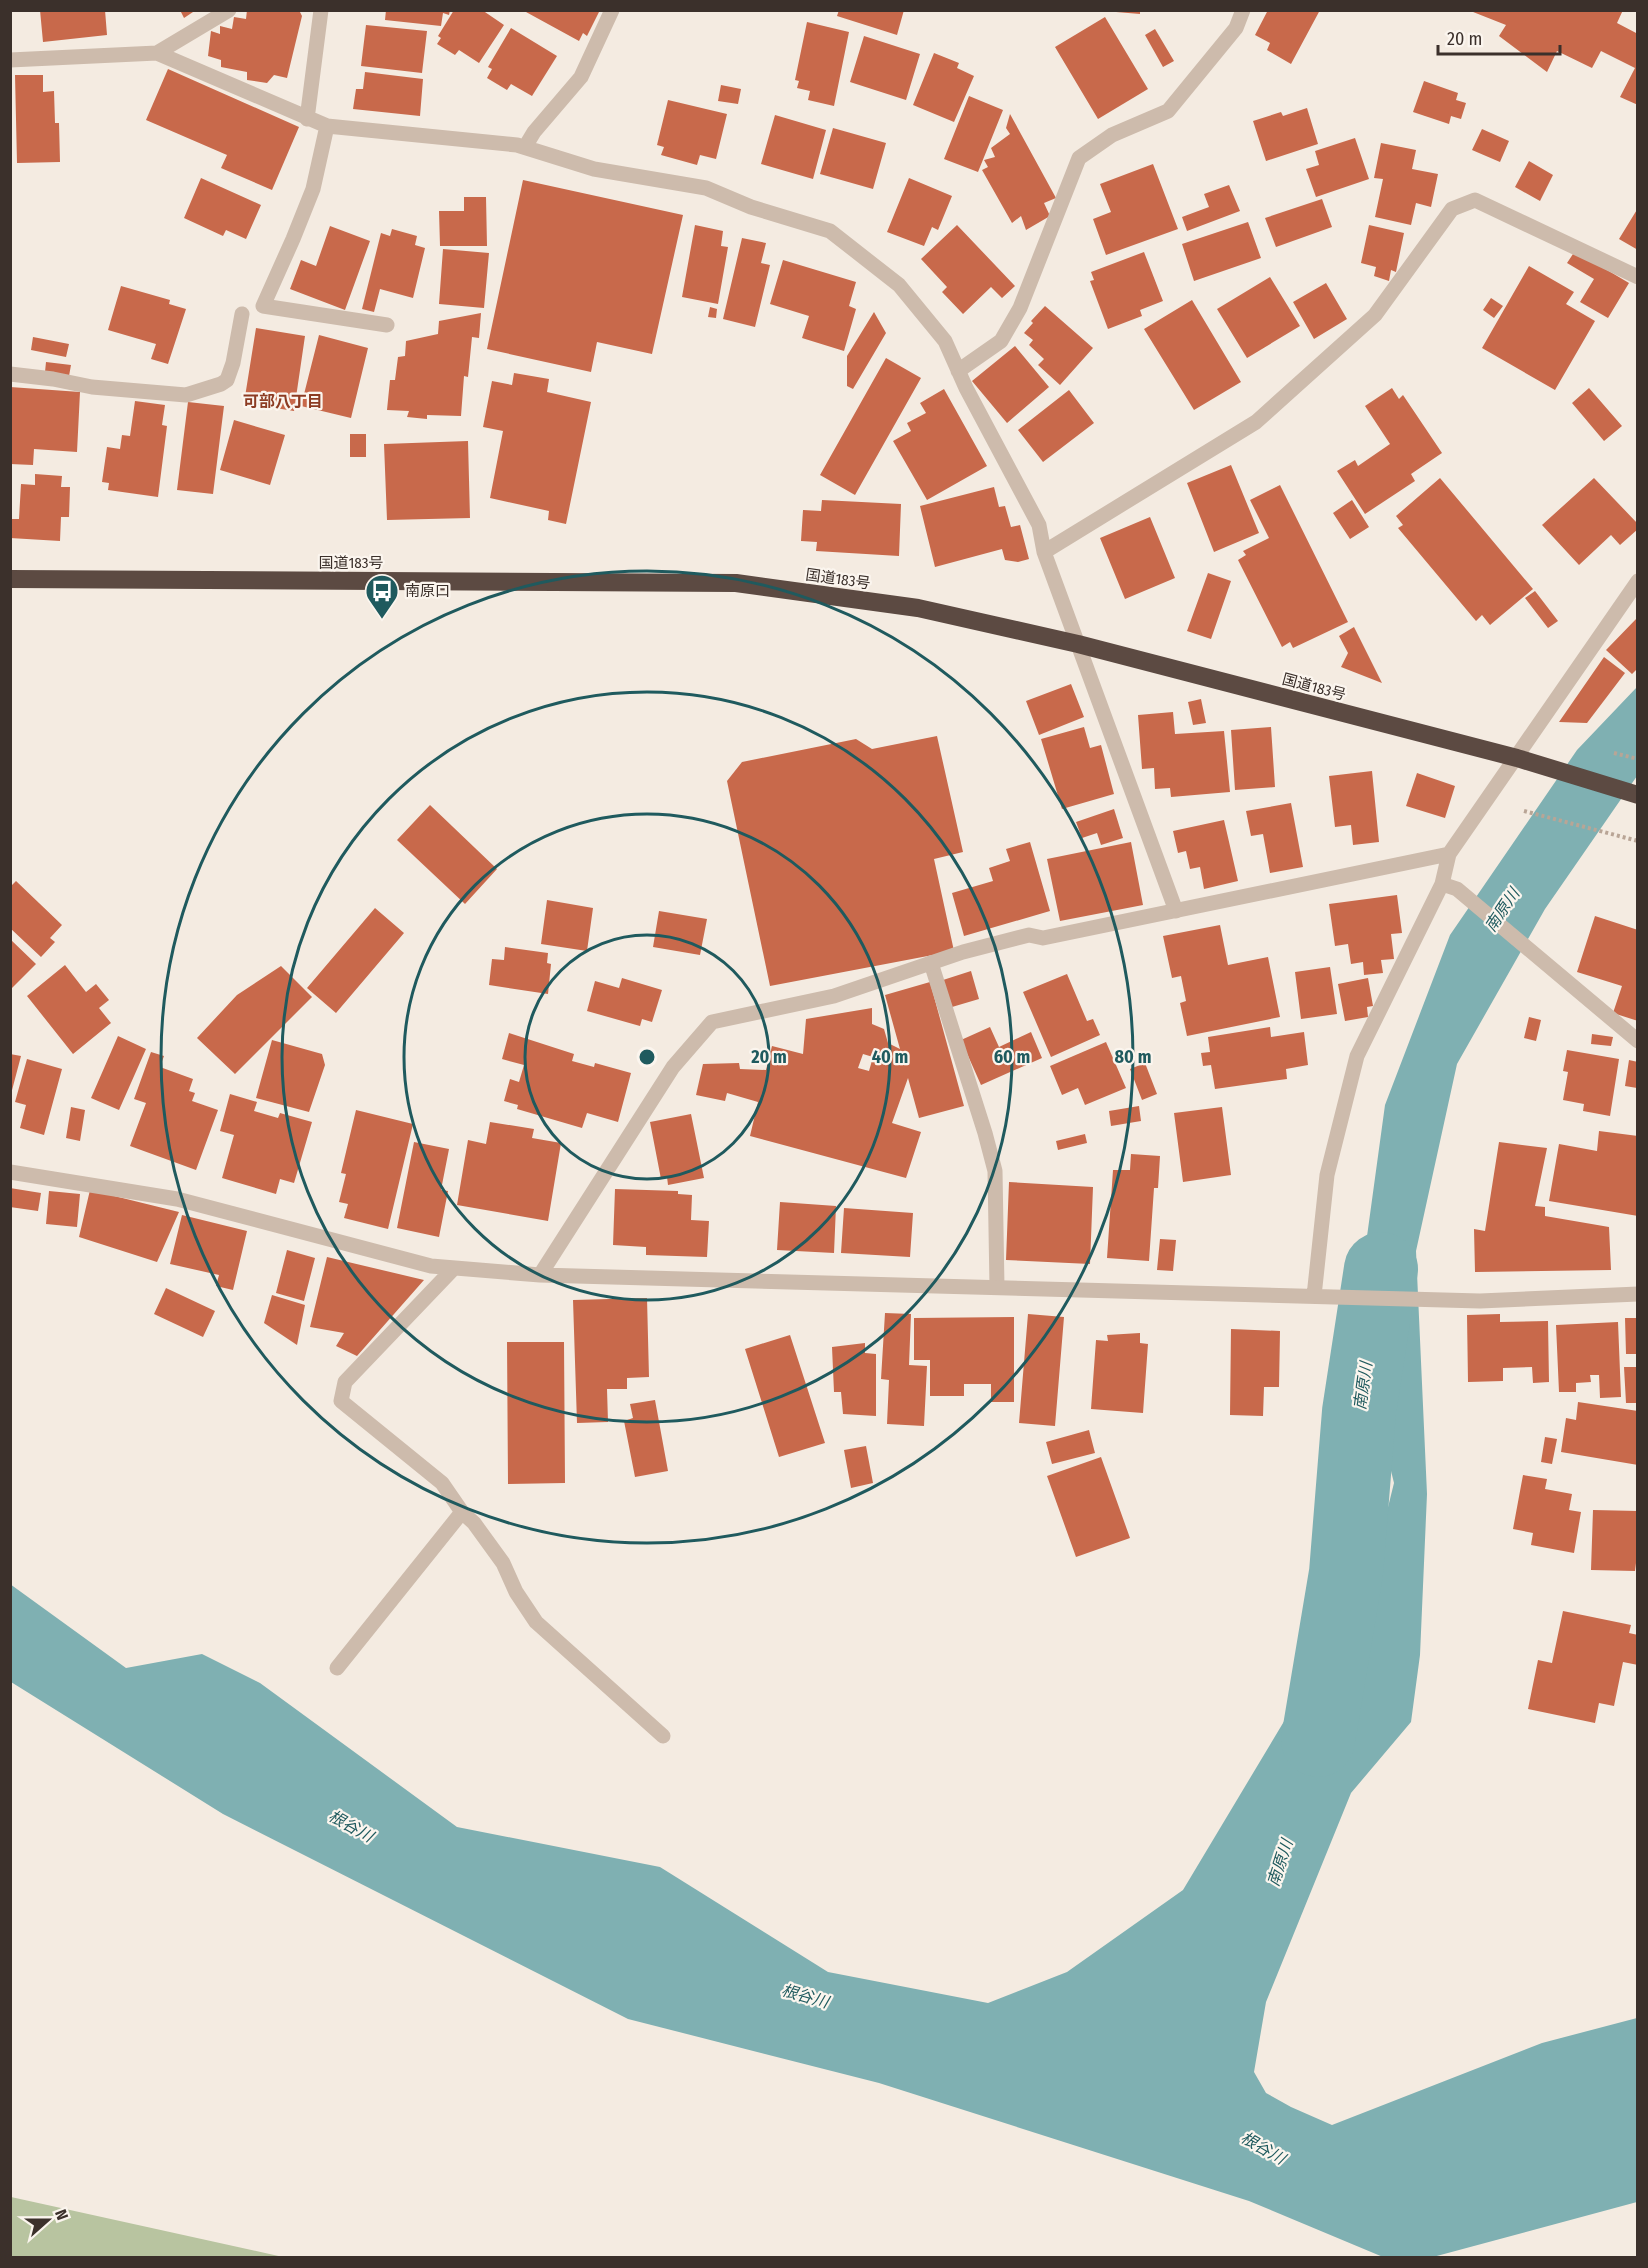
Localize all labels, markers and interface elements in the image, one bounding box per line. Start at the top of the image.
scale bar [1438,18,1560,56]
text: 20 m [1447,28,1482,50]
district label: 可部八丁目 [243,392,323,411]
street label: 国道183号 [318,554,384,572]
street label: 国道183号 [805,566,871,592]
bus stop icon: 南原口 [364,573,400,620]
place label: 南原口 [405,582,450,600]
street label: 国道183号 [1280,670,1348,704]
water label: 南原川 [1481,883,1524,935]
text: 20 m [750,1046,787,1068]
text: 40 m [872,1046,908,1068]
text: 60 m [994,1046,1030,1068]
text: 80 m [1115,1046,1151,1068]
centre of rings [637,1047,657,1067]
water label: 南原川 [1350,1359,1376,1411]
water label: 根谷川 [325,1806,378,1847]
water label: 南原川 [1264,1835,1297,1889]
water label: 根谷川 [779,1980,833,2012]
water label: 根谷川 [1237,2128,1290,2169]
north arrow [18,2190,78,2250]
text: N [51,2207,72,2223]

